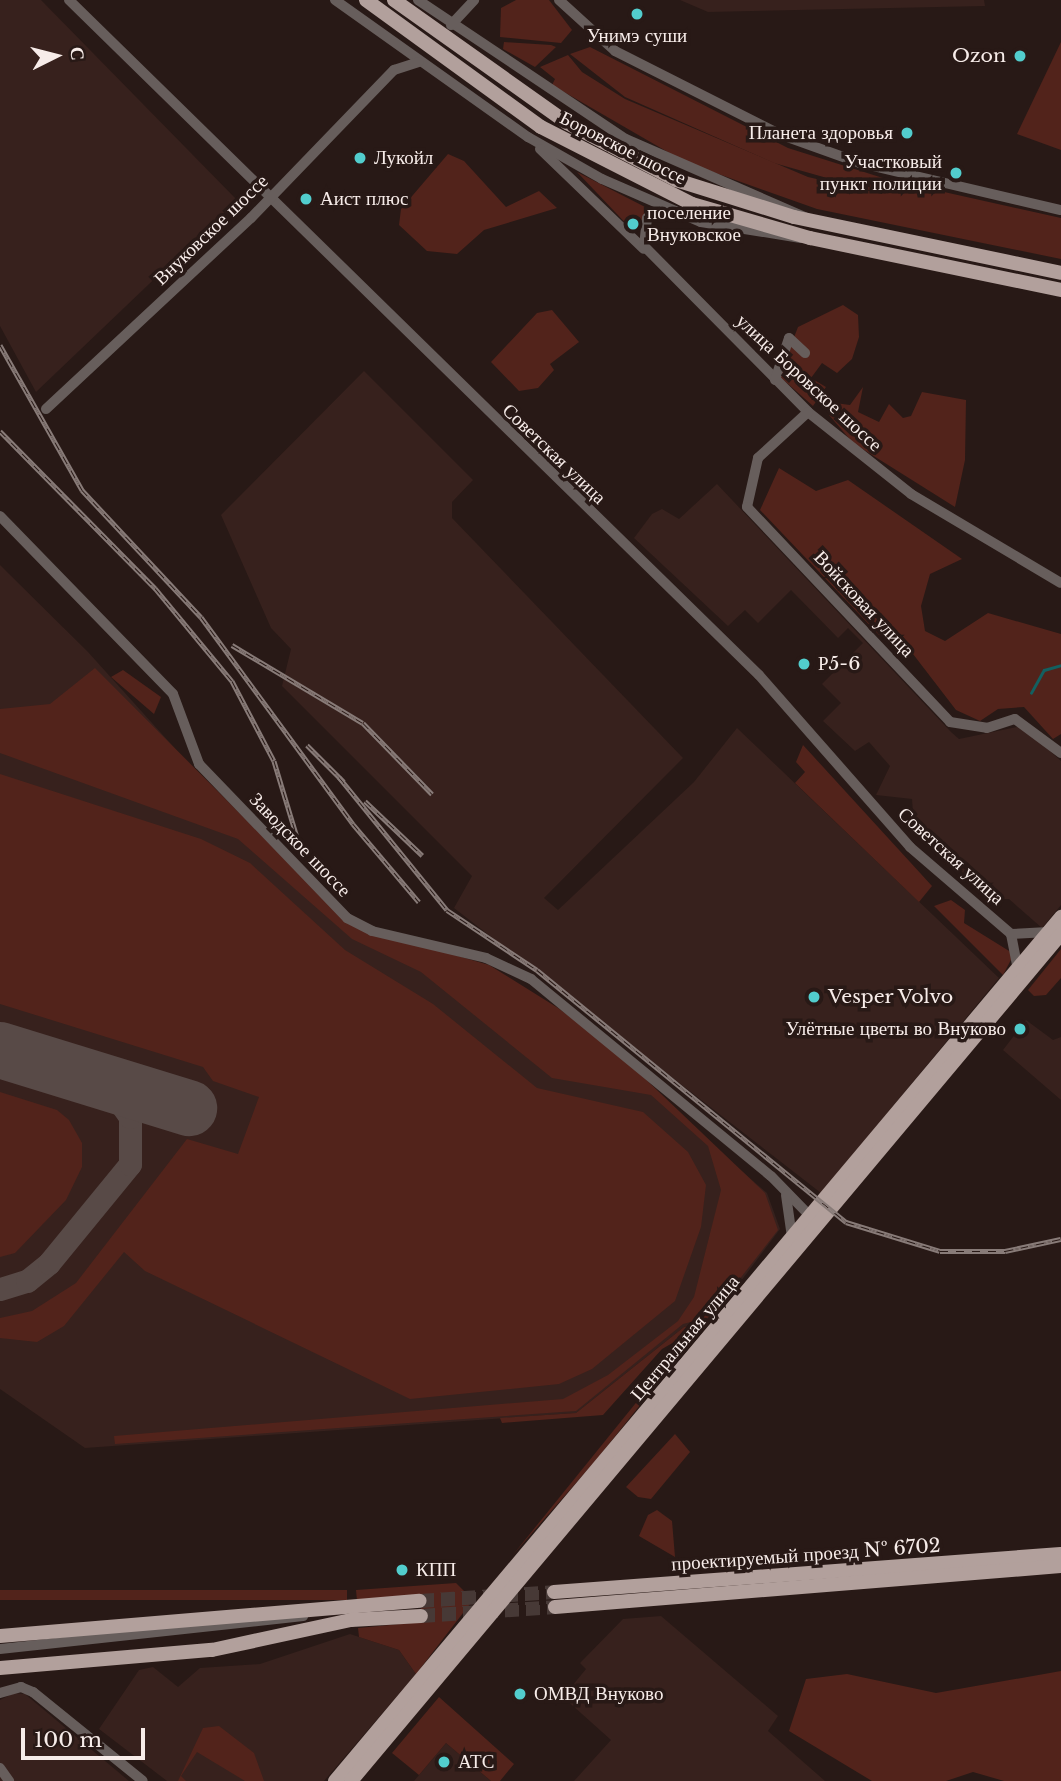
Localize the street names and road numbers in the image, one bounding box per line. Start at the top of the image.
street label: Боровское шоссе [556,106,690,190]
street label: Внуковское шоссе [149,170,273,290]
street label: улица Боровское шоссе [731,310,887,456]
street label: Советская улица [498,399,610,509]
street label: Войсковая улица [809,546,919,662]
street label: Заводское шоссе [245,788,355,902]
street label: Советская улица [893,802,1009,910]
street label: Центральная улица [626,1271,744,1405]
street label: проектируемый проезд № 6702 [671,1534,941,1576]

